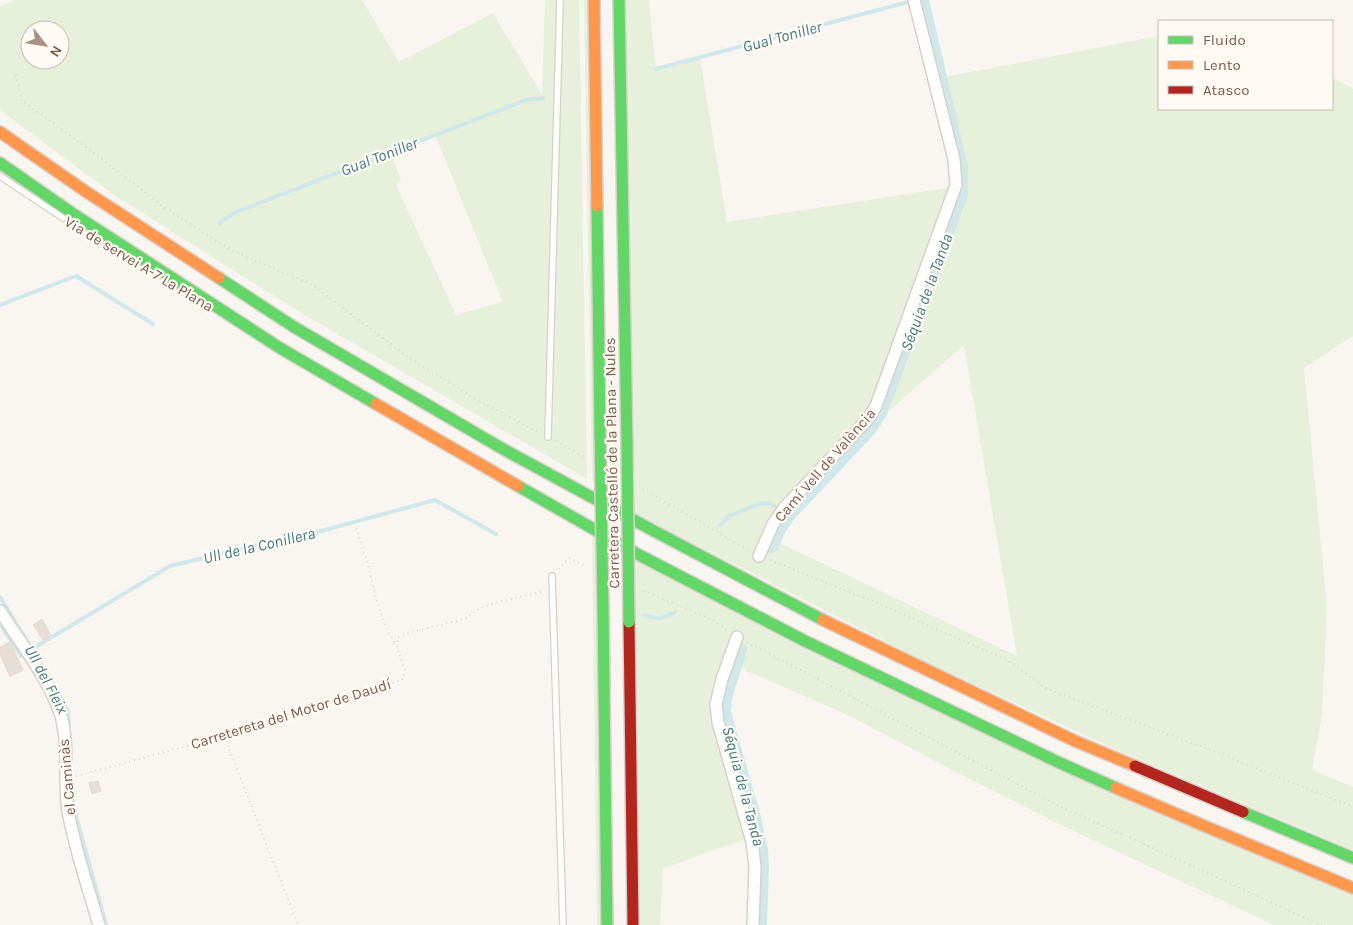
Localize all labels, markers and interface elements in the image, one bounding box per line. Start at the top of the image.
water label: Gual Toniller [740,17,824,56]
north arrow [20,20,70,70]
legend [1158,20,1333,110]
text: Fluido [1203,31,1246,49]
text: N [46,43,66,60]
text: Lento [1203,56,1241,74]
text: Atasco [1203,81,1249,99]
water label: Gual Toniller [338,133,421,180]
street label: Via de servei A-7 La Plana [61,212,217,316]
water label: Séquia de la Tanda [896,231,956,353]
street label: Carretera Castelló de la Plana - Nules [601,337,623,589]
street label: Camí Vell de València [771,404,879,526]
water label: Ull de la Conillera [201,523,317,568]
water label: Ull del Fleix [21,642,73,717]
street label: Carretereta del Motor de Daudí [189,675,394,753]
water label: Séquia de la Tanda [718,724,769,848]
street label: el Caminàs [55,738,79,816]

